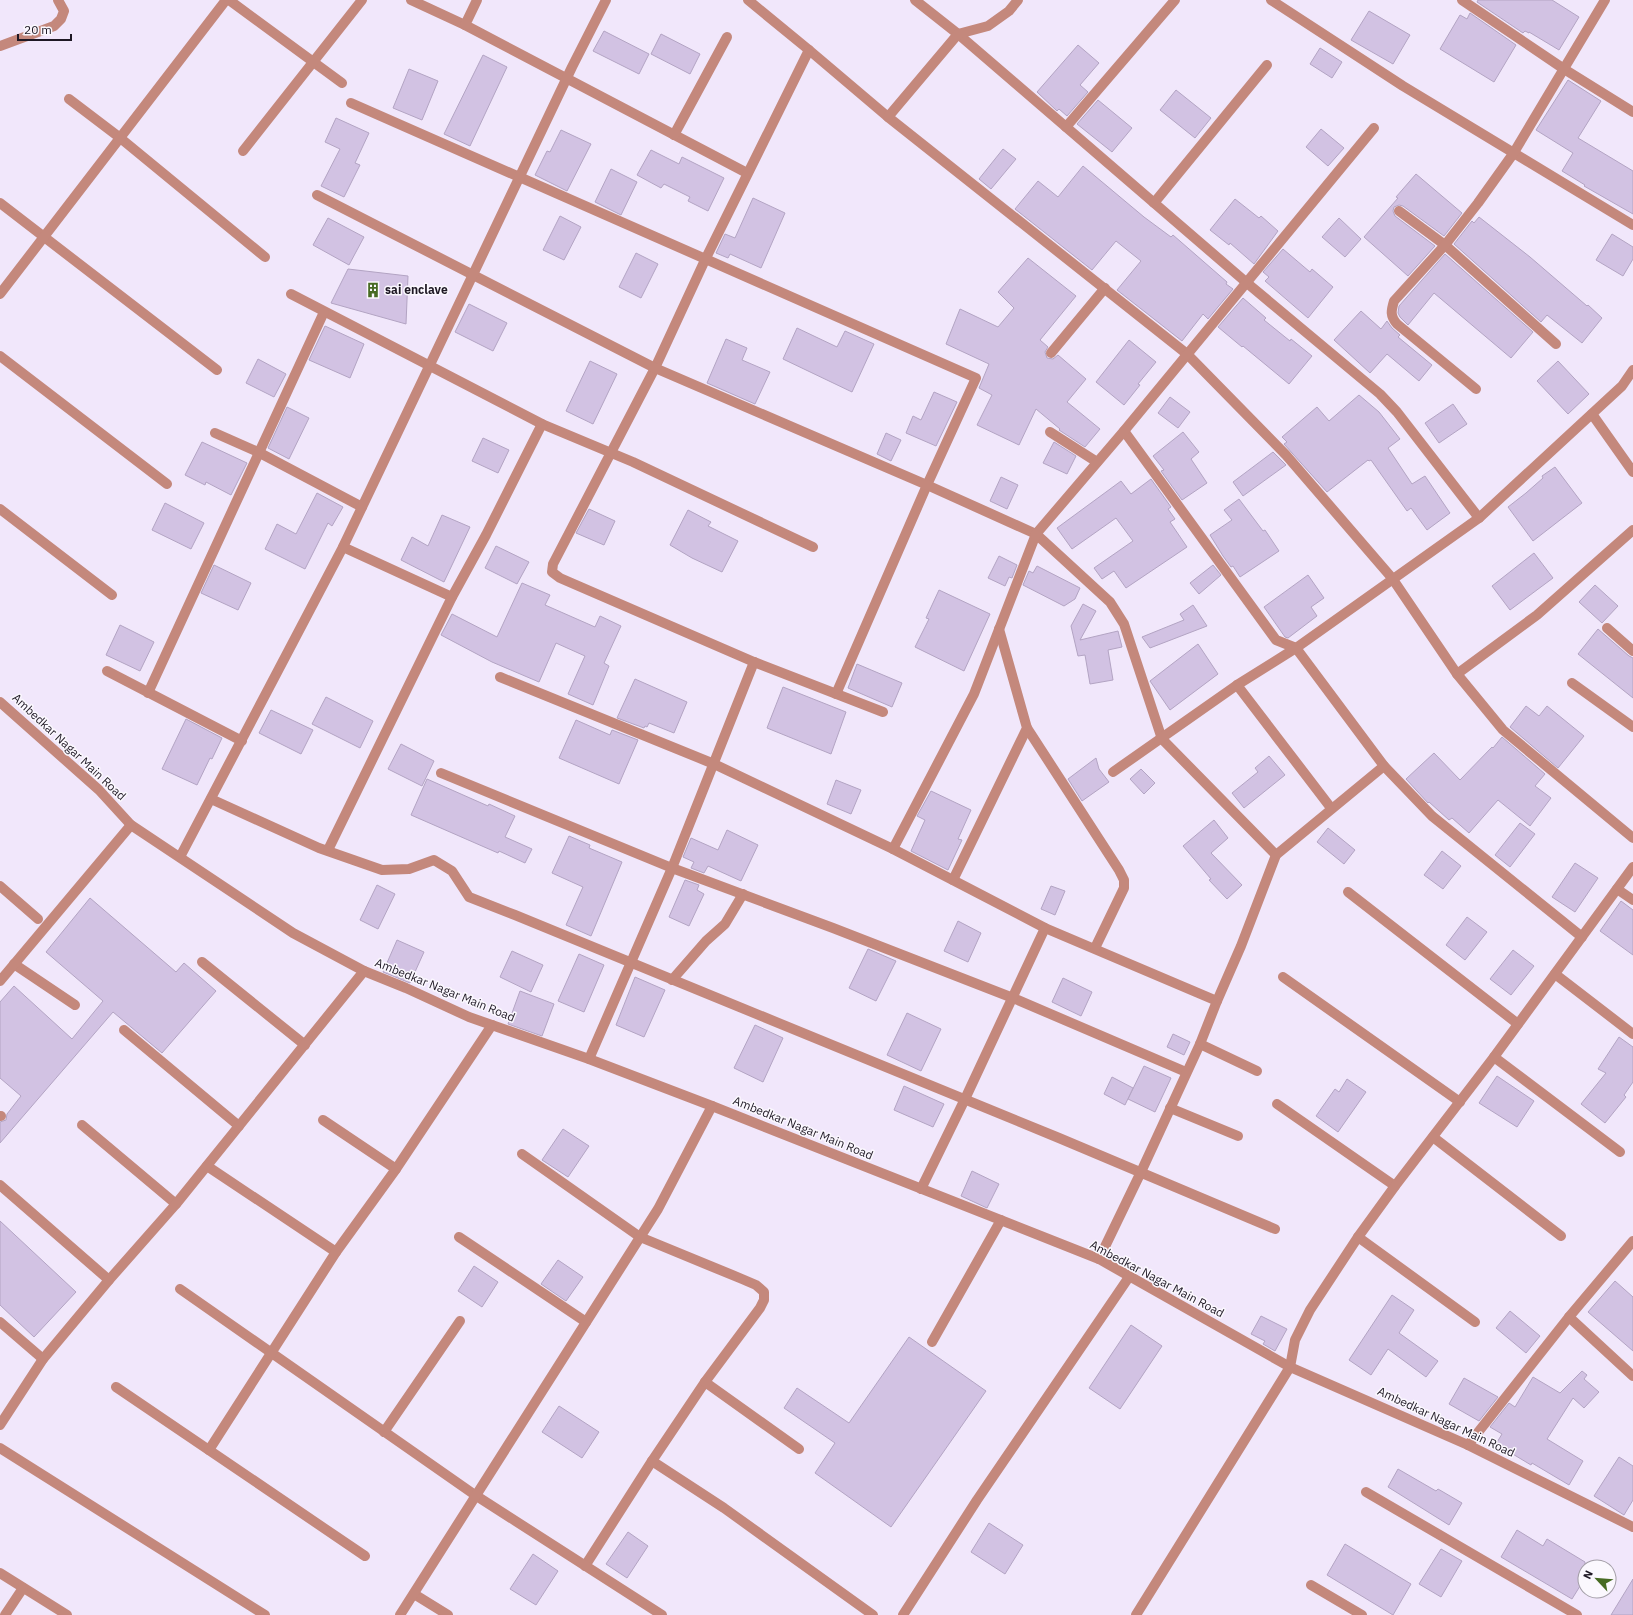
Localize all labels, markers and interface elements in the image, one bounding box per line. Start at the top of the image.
scale bar [18,16,71,42]
text: 20 m [24,22,52,37]
building icon: sai enclave [364,281,382,299]
place label: sai enclave [385,282,448,297]
street label: Ambedkar Nagar Main Road [9,690,129,803]
street label: Ambedkar Nagar Main Road [373,955,517,1025]
street label: Ambedkar Nagar Main Road [731,1093,875,1163]
street label: Ambedkar Nagar Main Road [1088,1237,1227,1320]
street label: Ambedkar Nagar Main Road [1375,1383,1517,1460]
north arrow [1577,1559,1617,1599]
text: N [1580,1568,1596,1581]

